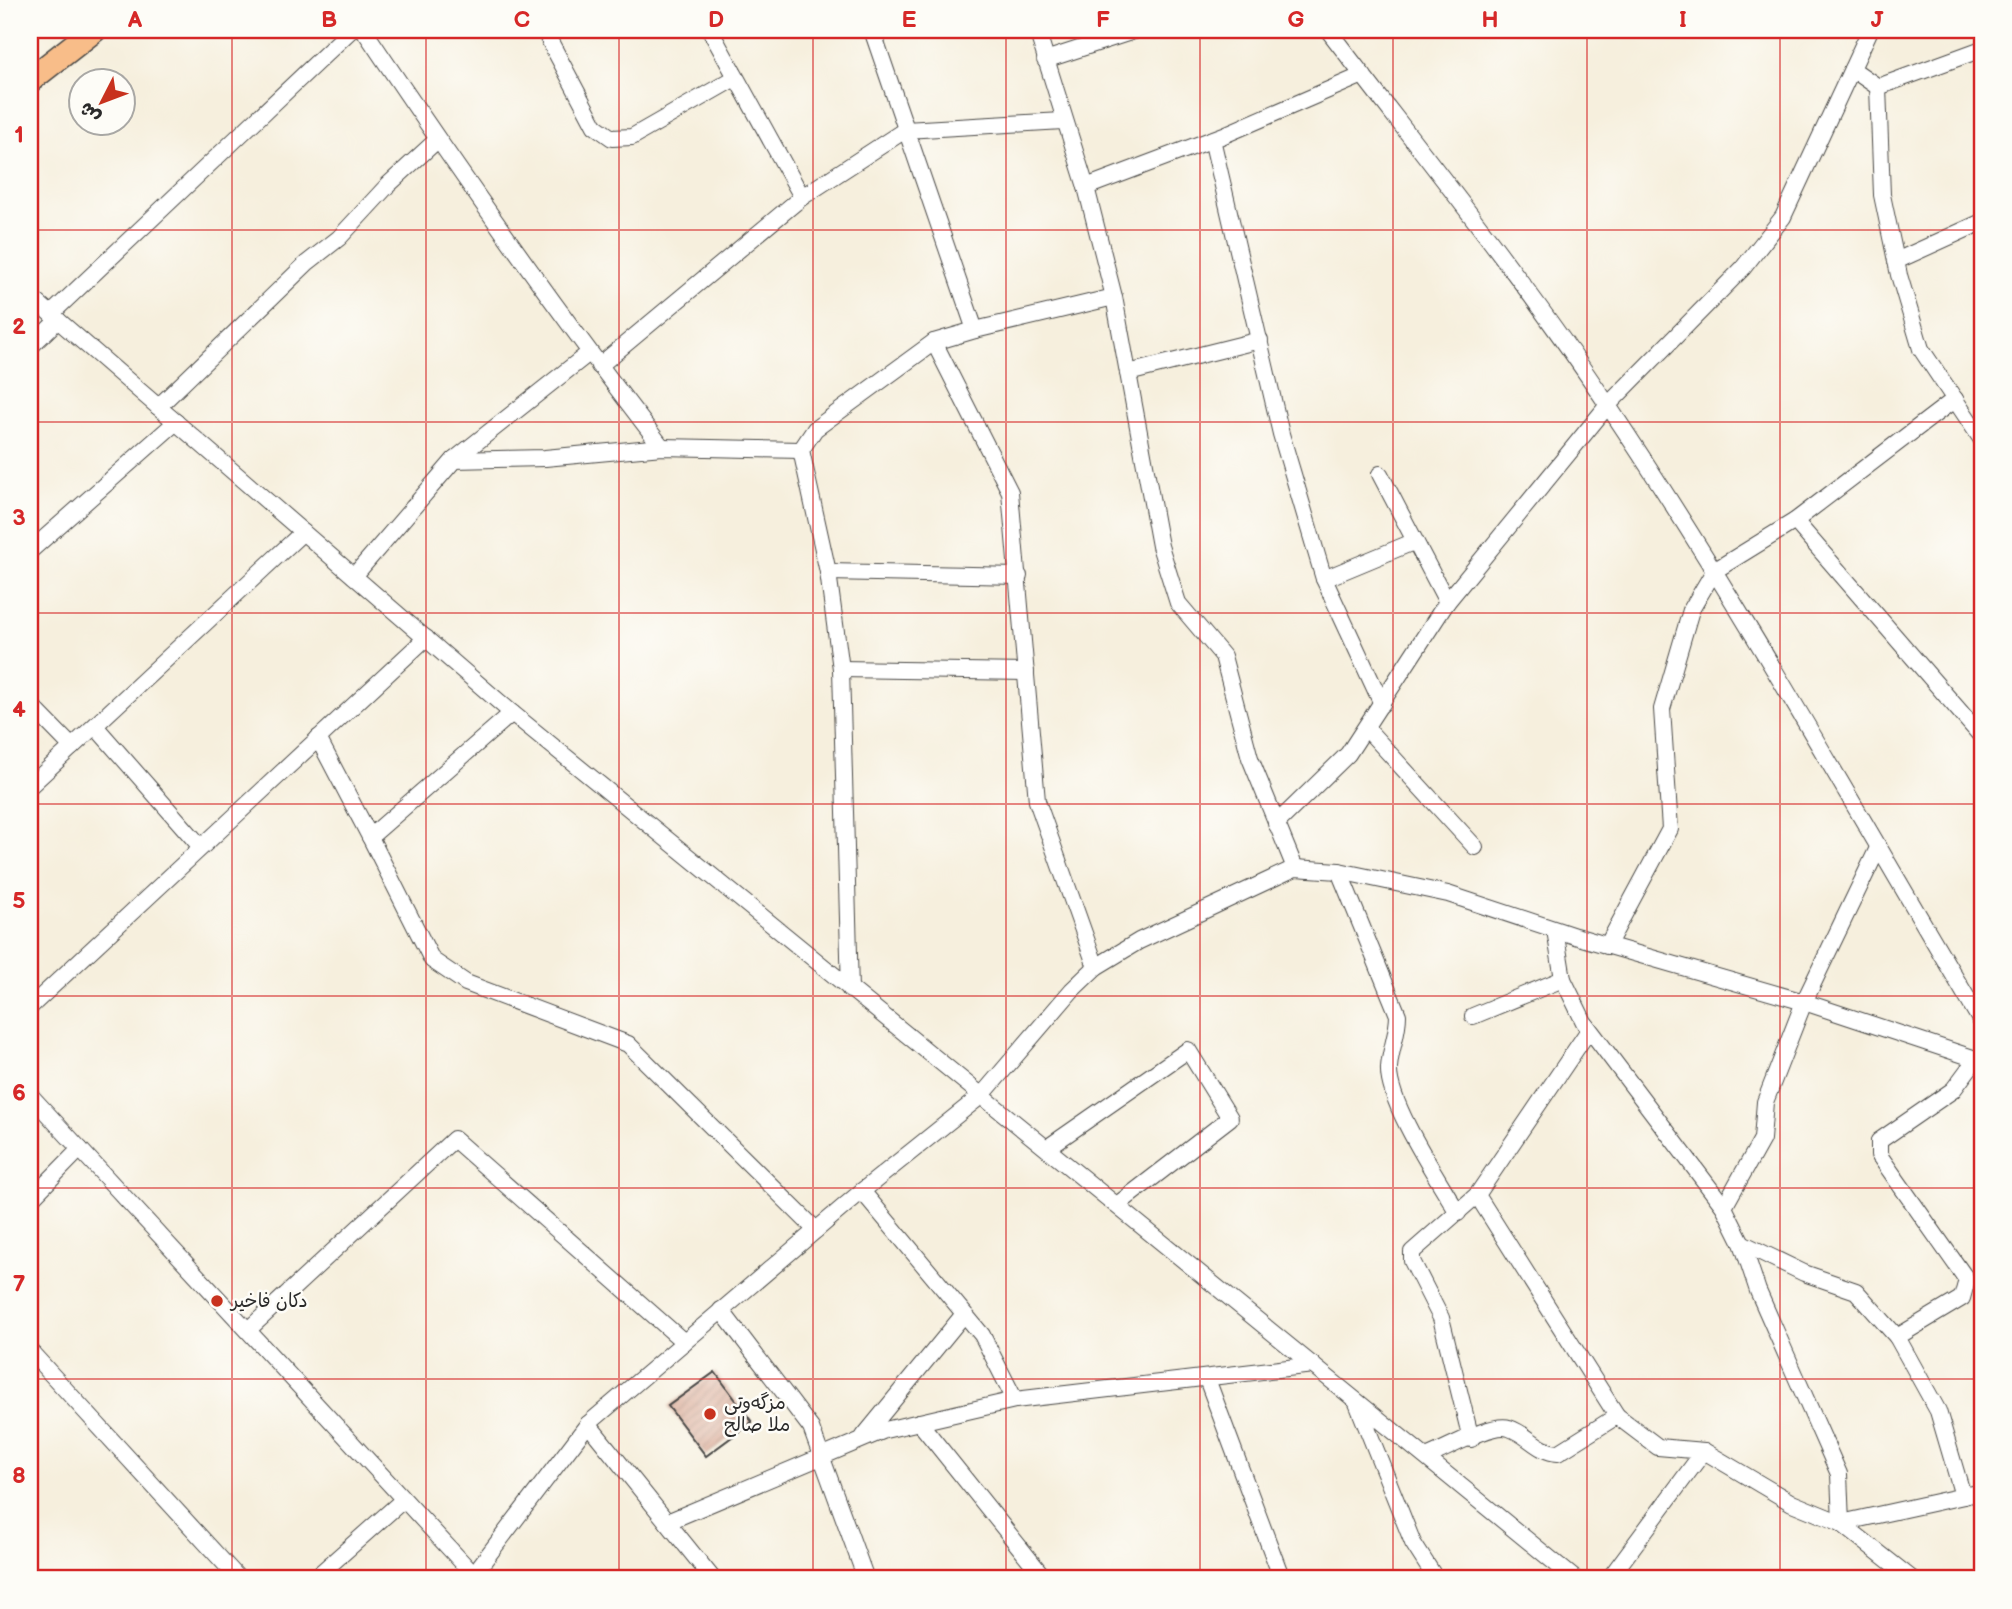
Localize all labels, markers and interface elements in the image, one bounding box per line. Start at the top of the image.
text: A [127,6,143,34]
text: B [321,6,337,34]
text: C [514,6,530,34]
text: D [708,6,724,34]
text: E [902,6,917,34]
text: F [1096,6,1110,34]
text: G [1288,6,1305,34]
text: H [1481,6,1499,34]
text: I [1679,6,1687,34]
text: J [1871,6,1884,34]
north arrow [66,66,136,136]
text: ش [75,97,106,128]
text: 1 [14,121,24,149]
text: 2 [12,313,26,341]
text: 3 [12,504,26,532]
text: 4 [12,696,26,724]
text: 5 [12,887,26,915]
text: 6 [12,1079,26,1107]
text: 7 [13,1270,26,1298]
place label: دكان فاخیر [229,1290,308,1313]
marker: دكان فاخیر [209,1293,225,1309]
place label: مزگه‌وتی ملا صالح [724,1392,790,1437]
marker: مزگه‌وتی ملا صالح [702,1406,718,1422]
text: 8 [12,1462,26,1490]

